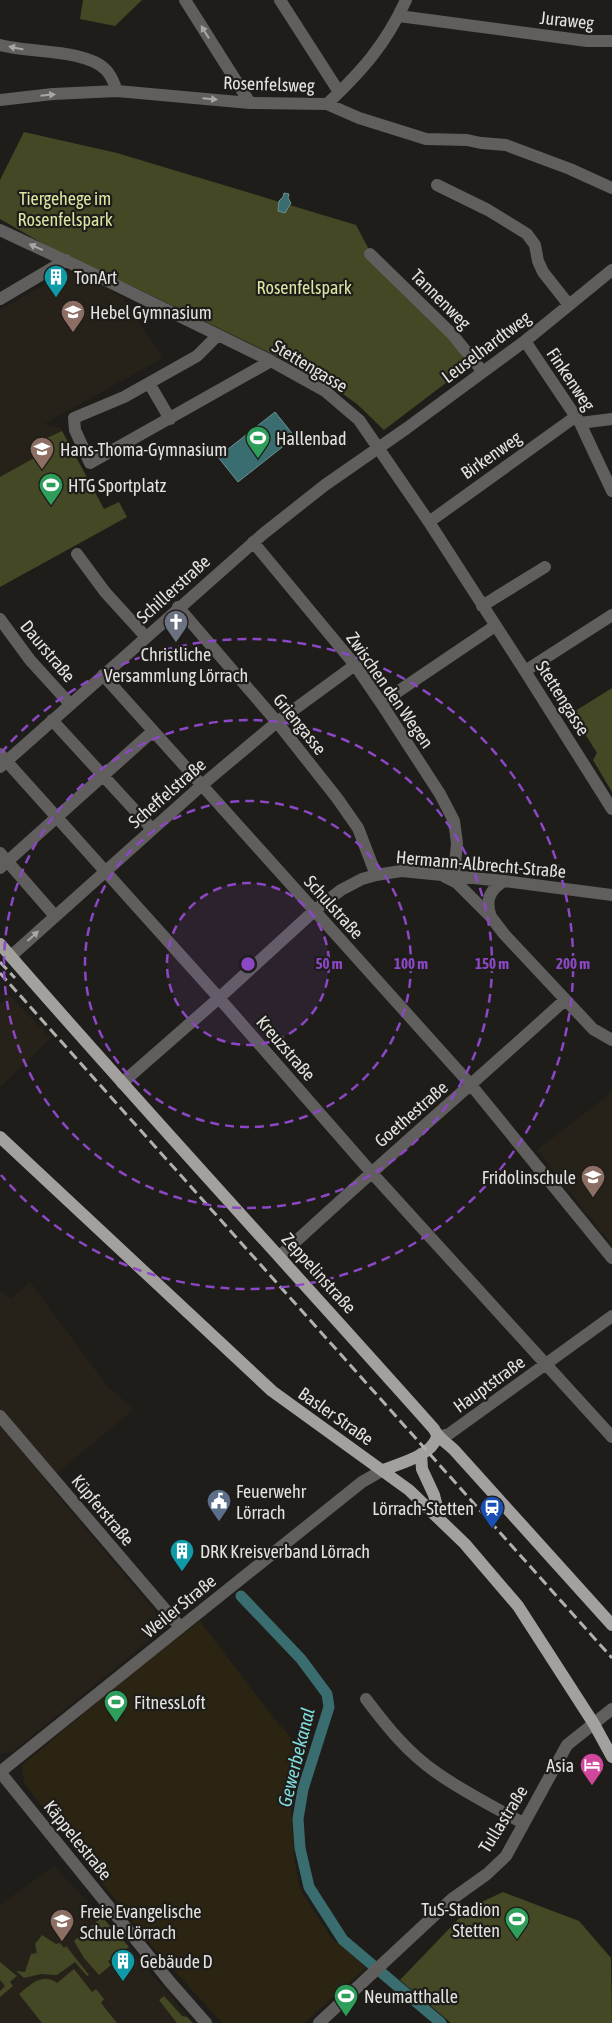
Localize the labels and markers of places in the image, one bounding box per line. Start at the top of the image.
building icon: TonArt [43,264,69,298]
place label: TonArt [74,267,117,288]
school or university icon: Hebel Gymnasium [60,299,86,333]
place label: Hebel Gymnasium [90,302,212,323]
sports icon: Hallenbad [245,425,271,459]
place label: Hallenbad [276,428,347,449]
school or university icon: Hans-Thoma-Gymnasium [29,436,55,470]
place label: Hans-Thoma-Gymnasium [60,439,227,460]
sports icon: HTG Sportplatz [38,472,64,506]
place label: HTG Sportplatz [68,475,167,496]
church icon: Christliche Versammlung Lörrach [163,609,189,643]
place label: Christliche Versammlung Lörrach [104,644,248,686]
centre of rings [239,955,257,973]
school or university icon: Fridolinschule [580,1164,606,1198]
place label: Fridolinschule [482,1167,576,1188]
place label: Feuerwehr Lörrach [236,1481,307,1523]
public building icon: Feuerwehr Lörrach [206,1488,232,1522]
station icon: Lörrach-Stetten [479,1495,505,1529]
place label: Lörrach-Stetten [372,1498,474,1519]
building icon: DRK Kreisverband Lörrach [169,1538,195,1572]
place label: DRK Kreisverband Lörrach [200,1541,370,1562]
sports icon: FitnessLoft [103,1689,129,1723]
place label: FitnessLoft [134,1692,206,1713]
hotel icon: Asia [579,1752,605,1786]
place label: Asia [546,1755,574,1776]
place label: TuS-Stadion Stetten [421,1899,500,1941]
place label: Freie Evangelische Schule Lörrach [80,1901,202,1943]
sports icon: TuS-Stadion Stetten [504,1906,530,1940]
school or university icon: Freie Evangelische Schule Lörrach [49,1908,75,1942]
building icon: Gebäude D [110,1948,136,1982]
place label: Gebäude D [140,1951,213,1972]
sports icon: Neumatthalle [333,1983,359,2017]
place label: Neumatthalle [364,1986,458,2007]

